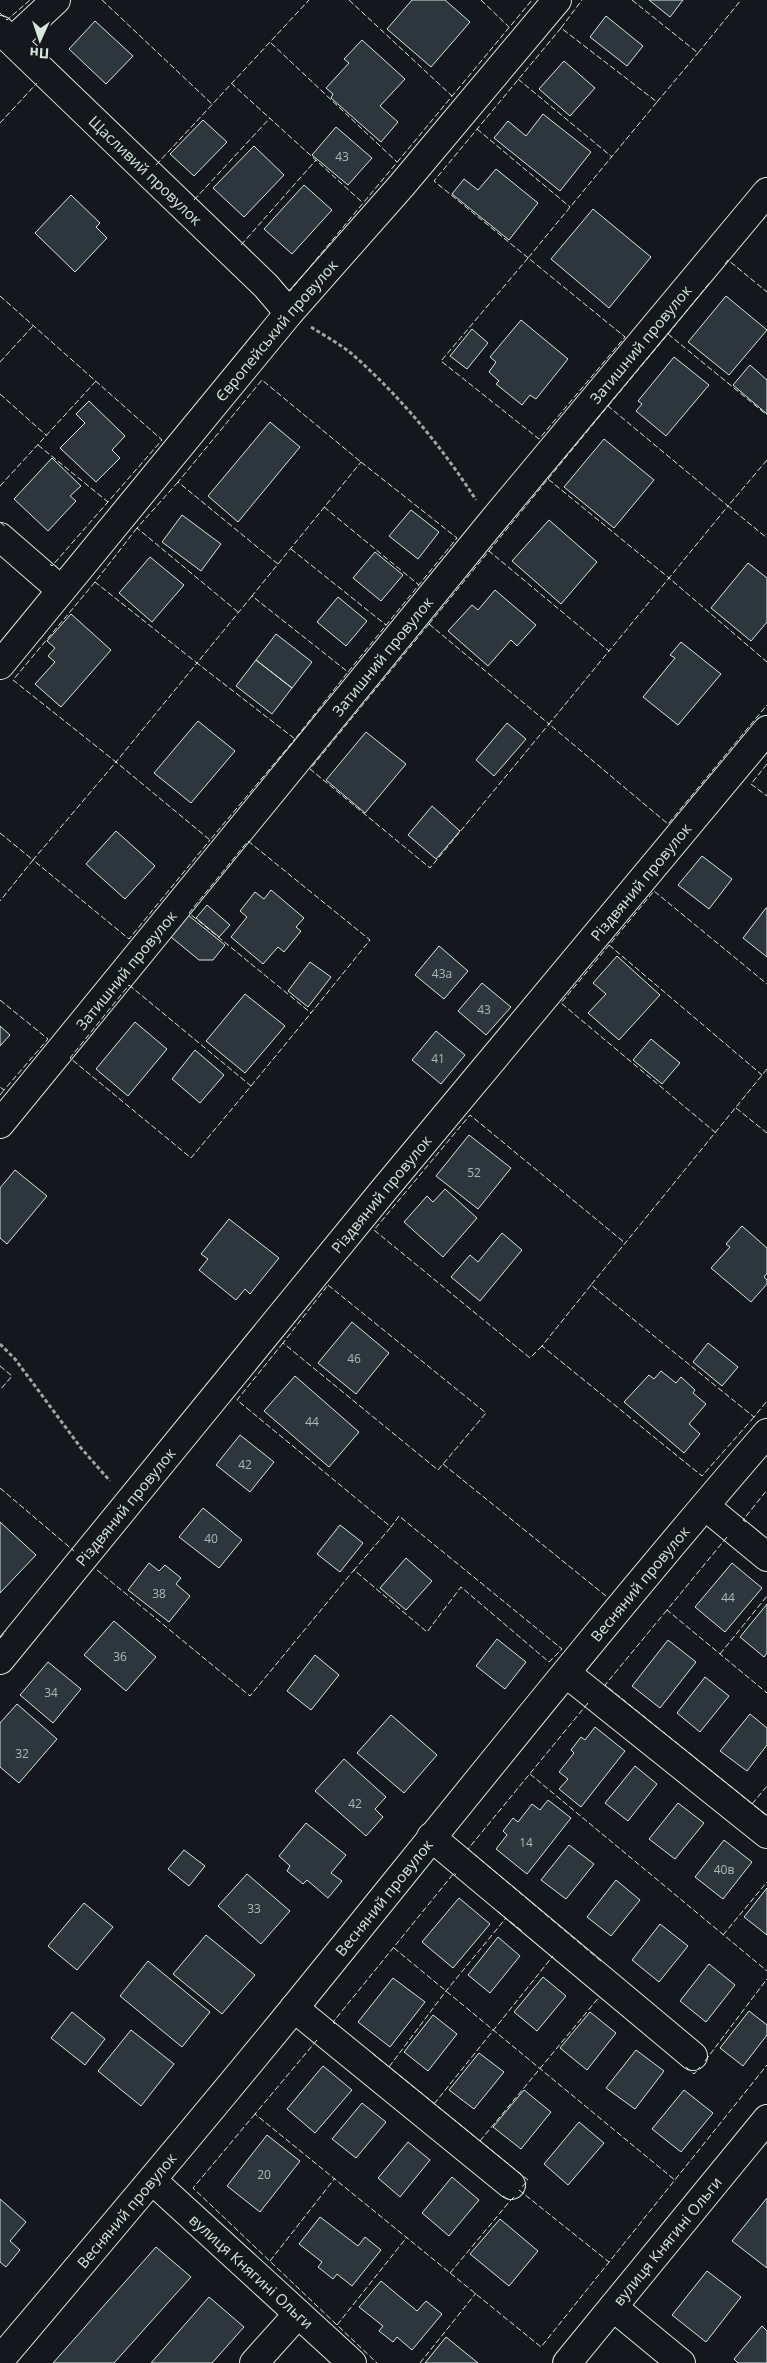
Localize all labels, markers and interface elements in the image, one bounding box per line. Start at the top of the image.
north arrow [15,15,65,65]
text: Пн [29,43,50,63]
street label: Щасливий провулок [85,111,207,229]
house number: 43 [335,148,349,165]
street label: Європейський провулок [211,255,342,405]
street label: Затишний провулок [585,280,696,408]
street label: Затишний провулок [327,592,437,720]
street label: Різдвяний провулок [586,819,696,945]
street label: Затишний провулок [71,906,181,1034]
house number: 43а [432,965,452,982]
house number: 43 [477,1001,491,1018]
house number: 41 [431,1050,445,1067]
street label: Різдвяний провулок [326,1131,436,1257]
house number: 52 [467,1164,481,1181]
house number: 46 [347,1350,361,1367]
house number: 44 [305,1413,319,1430]
street label: Різдвяний провулок [71,1443,180,1570]
house number: 42 [238,1456,252,1473]
street label: Весняний провулок [586,1521,694,1646]
house number: 40 [204,1530,218,1547]
house number: 38 [152,1585,166,1602]
house number: 44 [721,1589,735,1606]
house number: 36 [113,1648,127,1665]
house number: 34 [44,1684,58,1701]
house number: 32 [15,1745,29,1762]
house number: 42 [348,1795,362,1812]
house number: 14 [519,1834,533,1851]
street label: Весняний провулок [330,1835,437,1960]
house number: 40в [714,1861,734,1878]
house number: 33 [247,1900,261,1917]
street label: Весняний провулок [72,2148,181,2272]
house number: 20 [257,2166,271,2183]
street label: вулиця Княгині Ольги [608,2172,726,2309]
street label: вулиця Княгині Ольги [185,2209,318,2333]

